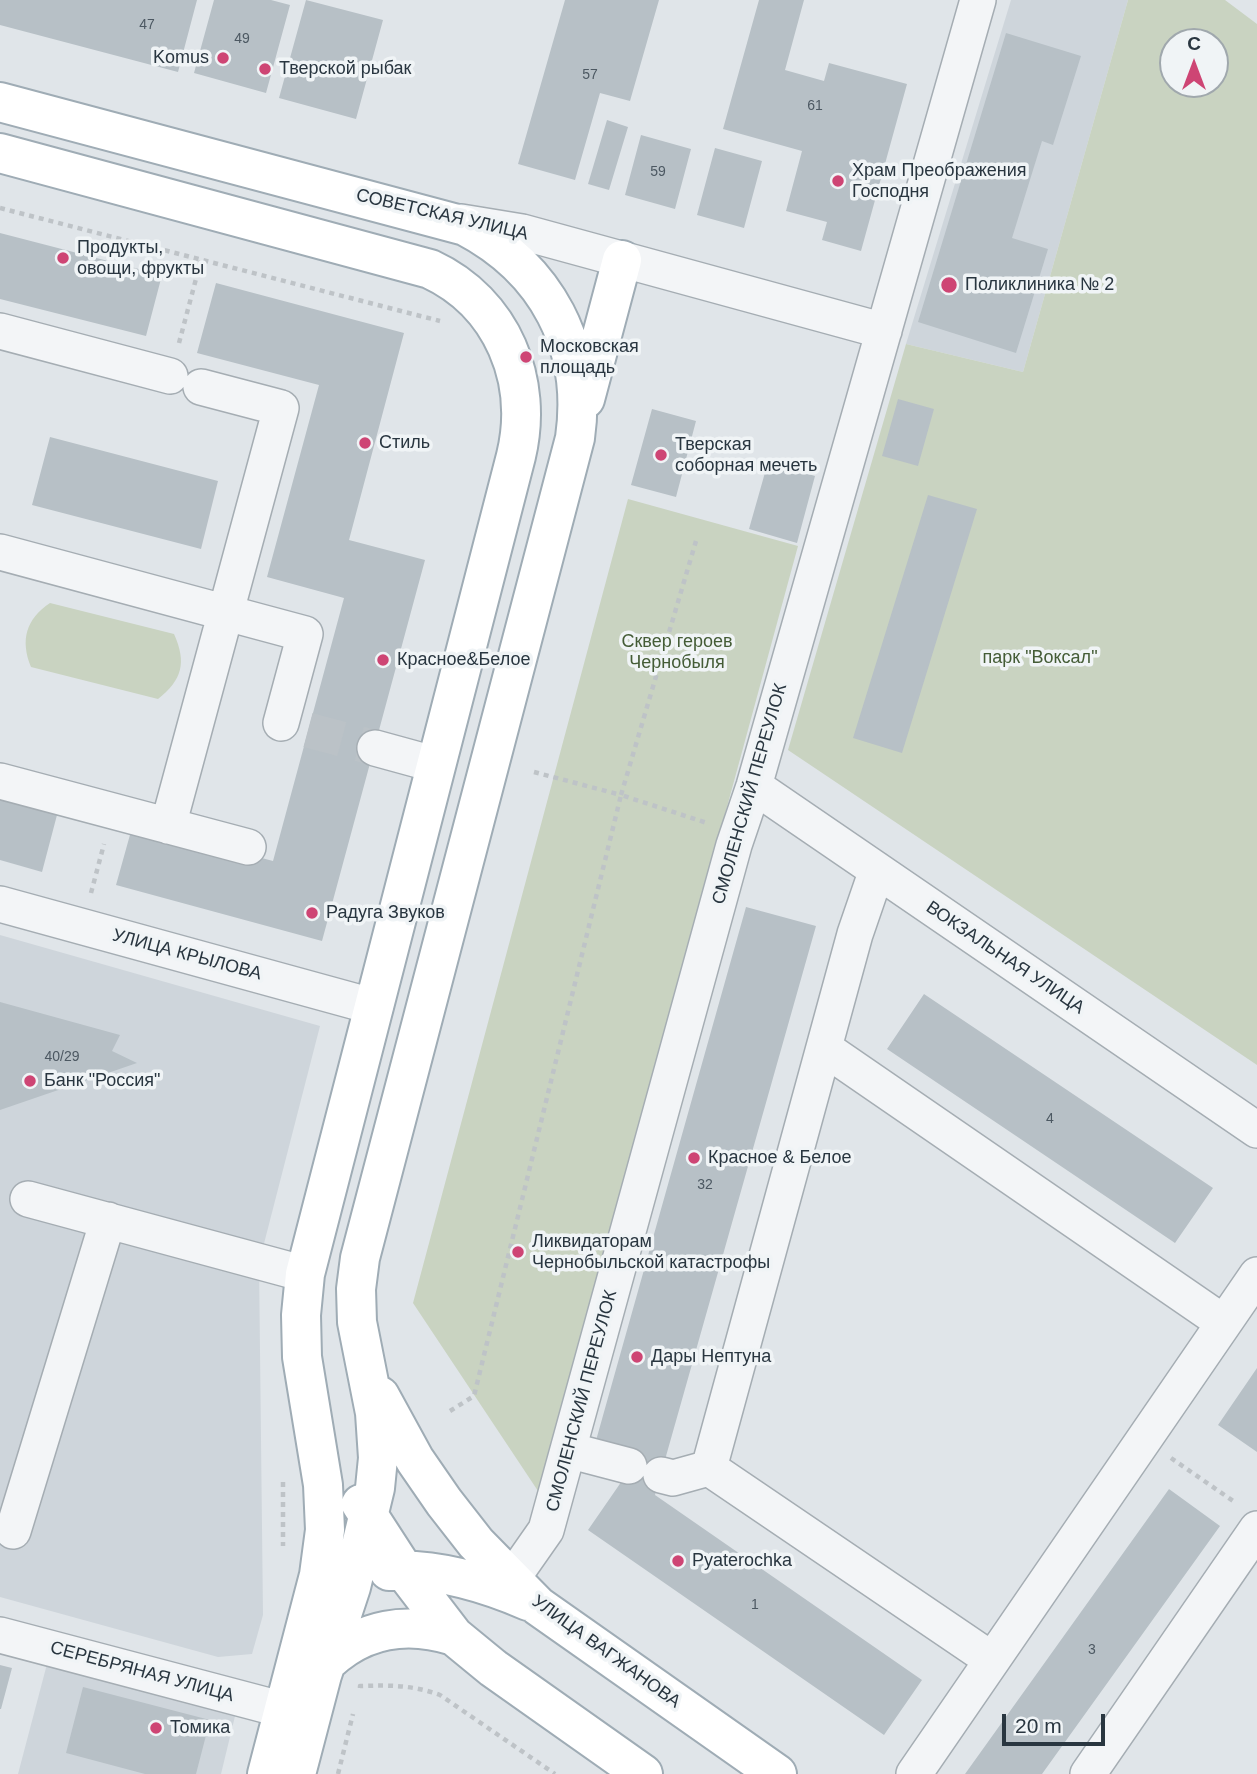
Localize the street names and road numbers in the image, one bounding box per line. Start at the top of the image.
street label: СОВЕТСКАЯ УЛИЦА [354,185,530,245]
street label: СМОЛЕНСКИЙ ПЕРЕУЛОК [708,681,792,907]
street label: ВОКЗАЛЬНАЯ УЛИЦА [922,897,1088,1019]
street label: УЛИЦА КРЫЛОВА [110,925,264,985]
street label: СМОЛЕНСКИЙ ПЕРЕУЛОК [542,1288,622,1514]
street label: УЛИЦА ВАГЖАНОВА [528,1591,684,1713]
street label: СЕРЕБРЯНАЯ УЛИЦА [48,1637,236,1707]

